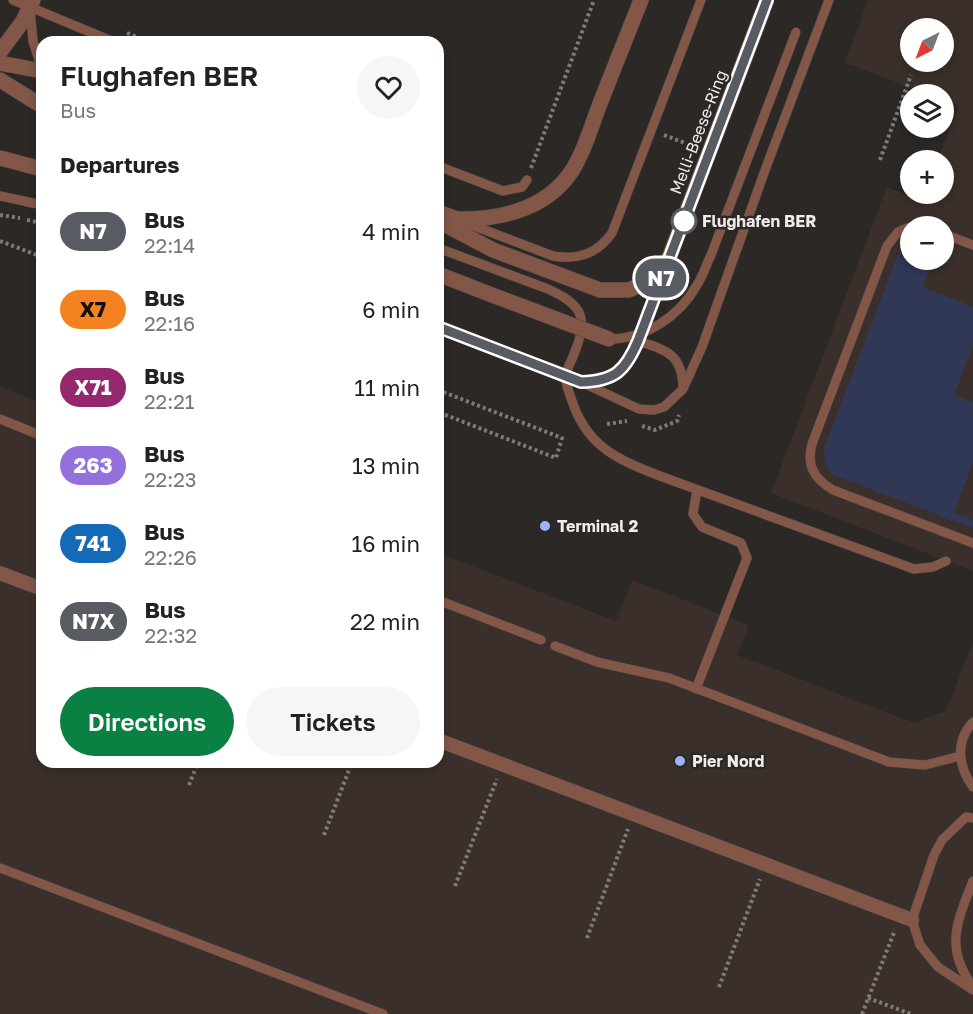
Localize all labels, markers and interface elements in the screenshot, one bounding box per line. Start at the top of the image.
north arrow [900,18,954,72]
map controls [900,18,954,270]
button: heart [357,56,420,119]
text: Flughafen BER [60,59,259,92]
street label: Melli-Beese-Ring [665,67,731,197]
button: layers [900,84,954,138]
text: Bus [60,98,96,122]
button: + [900,150,954,204]
text: Departures [60,151,179,178]
text: Bus [144,206,185,233]
marker: Flughafen BER [671,208,697,234]
place label: Flughafen BER [702,211,816,231]
button: − [900,216,954,270]
text: N7 [79,218,107,244]
text: 4 min [362,218,420,245]
text: 22:14 [144,233,195,257]
line badge: N7 [634,258,688,298]
text: N7 [647,265,675,291]
text: Bus [144,284,185,311]
text: X7 [80,296,106,322]
text: 6 min [362,296,420,323]
text: 22:16 [144,311,195,335]
text: Bus [144,362,185,389]
text: X71 [74,374,112,400]
text: 11 min [354,374,420,401]
text: 22:21 [144,389,195,413]
text: Bus [144,440,185,467]
text: 263 [74,452,112,478]
text: 13 min [352,452,420,479]
text: 22:23 [144,467,197,491]
place label: Terminal 2 [557,516,638,536]
text: Bus [144,518,185,545]
marker: Terminal 2 [538,519,552,533]
text: 741 [75,530,111,556]
text: 16 min [352,530,420,557]
text: 22:26 [144,545,197,569]
text: Bus [145,596,185,623]
text: N7X [72,608,115,634]
text: 22 min [350,608,420,635]
text: 22:32 [145,623,197,647]
button: Directions [60,687,234,756]
button: Tickets [246,687,420,756]
place label: Pier Nord [692,751,765,771]
marker: Pier Nord [673,754,687,768]

